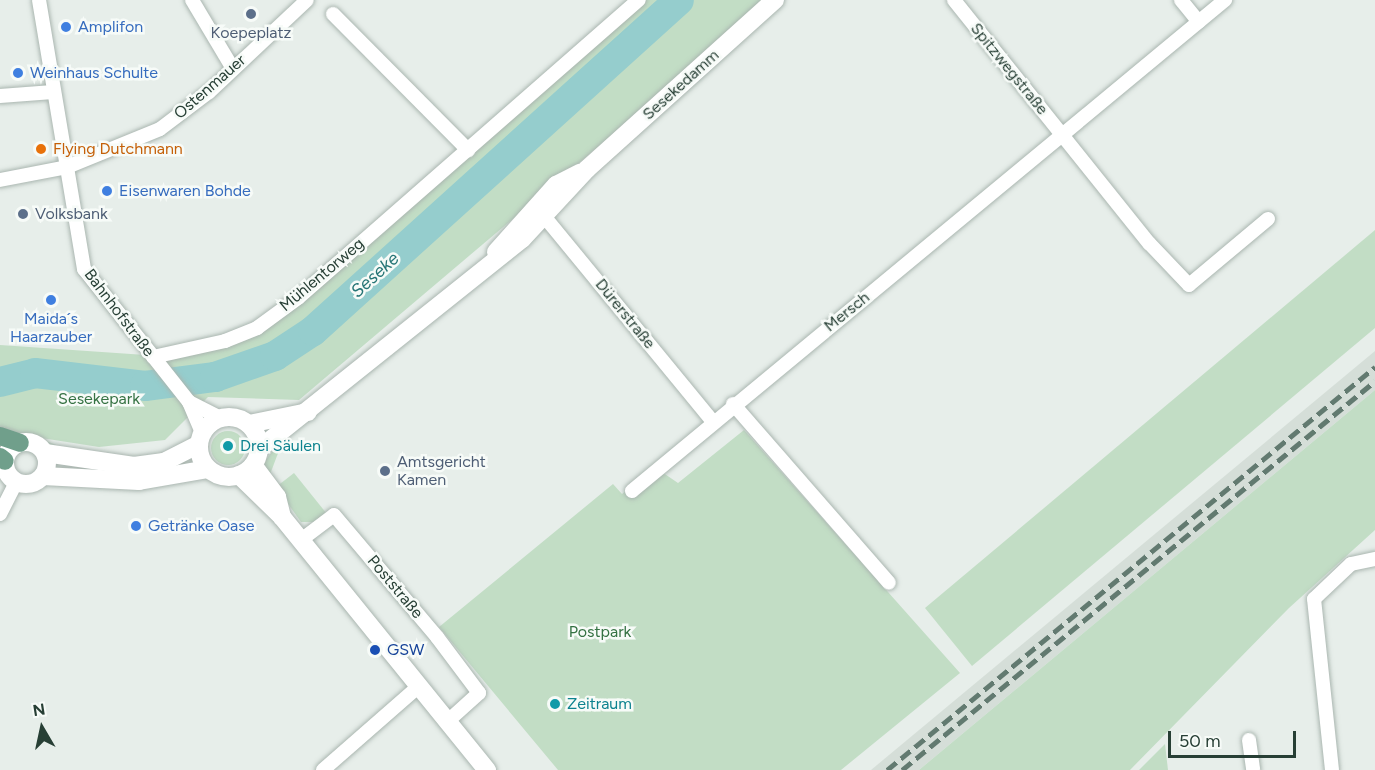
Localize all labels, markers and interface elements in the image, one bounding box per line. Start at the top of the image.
marker: Koepeplatz [244,7,258,21]
place label: Amplifon [78,17,143,37]
street label: Spitzwegstraße [966,19,1052,119]
marker: Amplifon [59,20,73,34]
place label: Koepeplatz [211,23,291,43]
street label: Sesekedamm [639,46,723,124]
street label: Ostenmauer [170,51,250,123]
place label: Weinhaus Schulte [30,63,158,83]
marker: Weinhaus Schulte [11,66,25,80]
place label: Flying Dutchmann [53,139,183,159]
marker: Flying Dutchmann [34,142,48,156]
place label: Eisenwaren Bohde [119,181,251,201]
marker: Eisenwaren Bohde [100,184,114,198]
place label: Volksbank [35,204,108,224]
marker: Volksbank [16,207,30,221]
street label: Mühlentorweg [276,234,368,316]
water label: Seseke [346,248,404,302]
street label: Bahnhofstraße [80,265,158,361]
street label: Dürerstraße [591,275,659,353]
street label: Mersch [820,288,874,336]
marker: Maida´s Haarzauber [44,293,58,307]
place label: Maida´s Haarzauber [10,309,92,347]
park label: Sesekepark [58,389,140,409]
place label: Drei Säulen [240,436,321,456]
marker: Drei Säulen [221,439,235,453]
place label: Amtsgericht Kamen [397,452,486,490]
marker: Amtsgericht Kamen [378,464,392,478]
place label: Getränke Oase [148,516,254,536]
marker: Getränke Oase [129,519,143,533]
street label: Poststraße [363,551,427,623]
park label: Postpark [569,622,631,642]
place label: GSW [387,640,424,660]
marker: GSW [368,643,382,657]
place label: Zeitraum [567,694,632,714]
marker: Zeitraum [548,697,562,711]
north arrow [12,698,72,758]
text: N [32,699,47,720]
scale bar [1171,719,1298,757]
text: 50 m [1179,730,1221,752]

